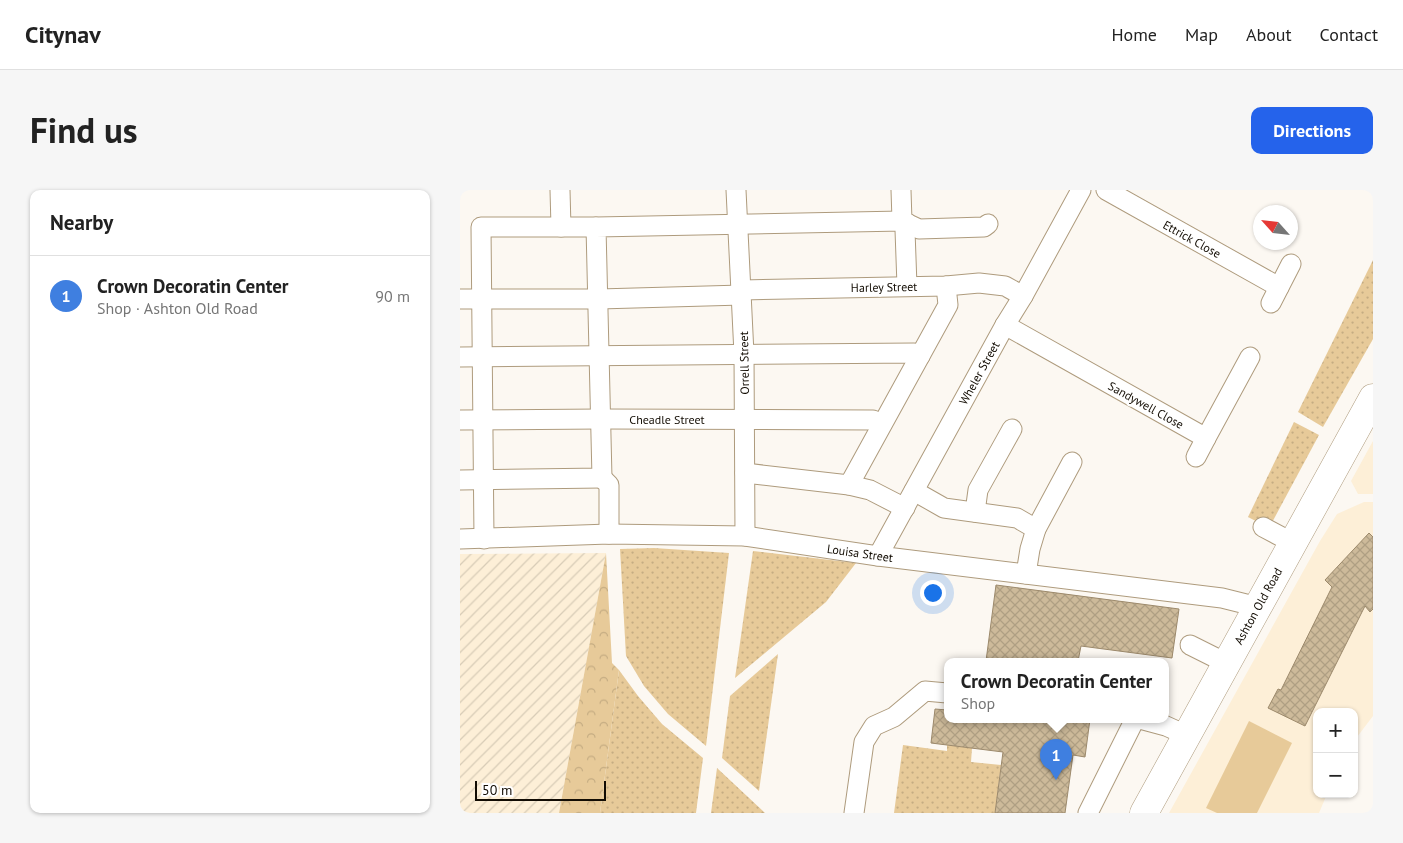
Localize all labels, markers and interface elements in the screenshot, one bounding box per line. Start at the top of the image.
text: Citynav [25,19,101,50]
text: Home [1111,23,1157,46]
text: Map [1185,23,1218,46]
text: About [1246,23,1292,46]
text: Contact [1320,23,1378,46]
text: Find us [30,107,138,153]
button: Directions [1251,107,1373,154]
north arrow [1253,205,1298,250]
text: Nearby [50,209,113,236]
street label: Ettrick Close [1160,217,1224,261]
text: Crown Decoratin Center [97,274,288,298]
street label: Harley Street [851,279,917,295]
text: 1 [61,286,71,306]
text: 90 m [375,286,410,306]
text: Shop · Ashton Old Road [97,298,258,318]
street label: Orrell Street [736,331,752,395]
street label: Wheler Street [955,339,1003,407]
street label: Sandywell Close [1106,378,1186,432]
street label: Cheadle Street [629,412,705,427]
street label: Louisa Street [826,541,894,565]
street label: Ashton Old Road [1231,565,1285,647]
your location [920,580,946,606]
popup [944,658,1169,723]
text: Crown Decoratin Center [961,669,1152,693]
text: Shop [961,693,995,713]
map controls [1313,708,1358,798]
button: + [1313,708,1358,753]
pin: 1 [1040,739,1072,780]
button: − [1313,753,1358,798]
scale bar [475,778,606,801]
text: 50 m [482,781,512,799]

